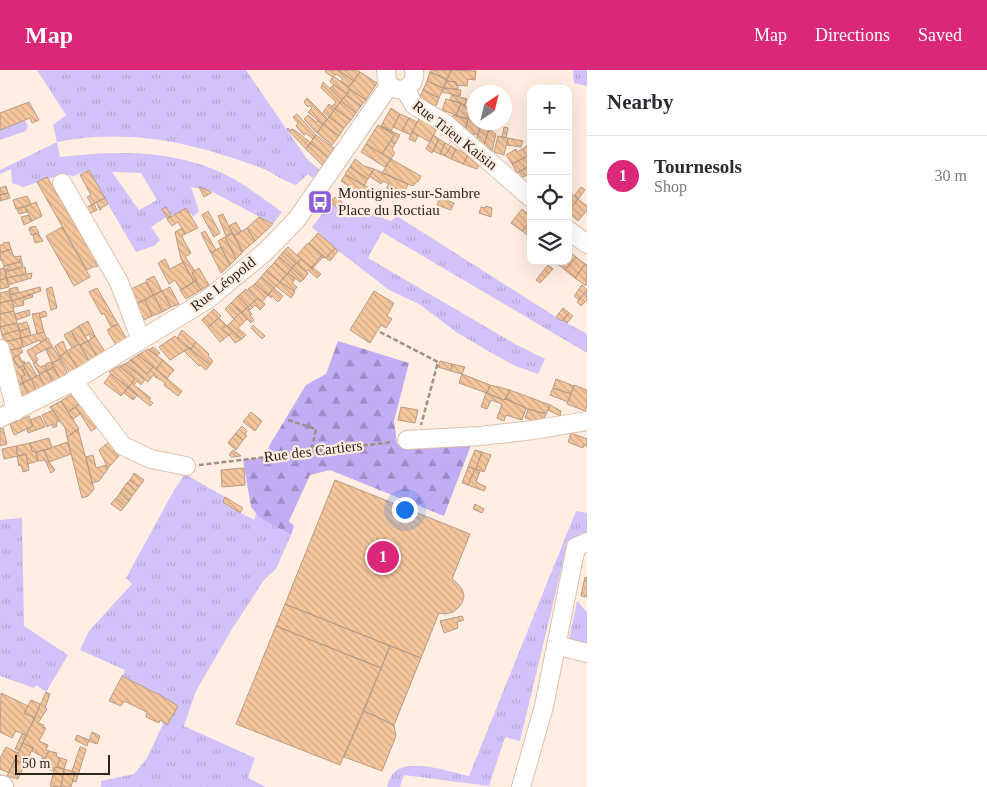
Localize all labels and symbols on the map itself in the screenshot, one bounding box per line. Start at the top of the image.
north arrow [467,85,512,130]
street label: Rue Trieu Kaisin [410,97,501,173]
place label: Montignies-sur-Sambre Place du Roctiau [338,185,481,218]
bus stop icon: Montignies-sur-Sambre Place du Roctiau [307,189,333,215]
street label: Rue Léopold [187,253,259,314]
street label: Rue des Cartiers [263,437,363,465]
your location [392,497,418,523]
pin: 1 [367,538,399,576]
scale bar [15,752,110,775]

